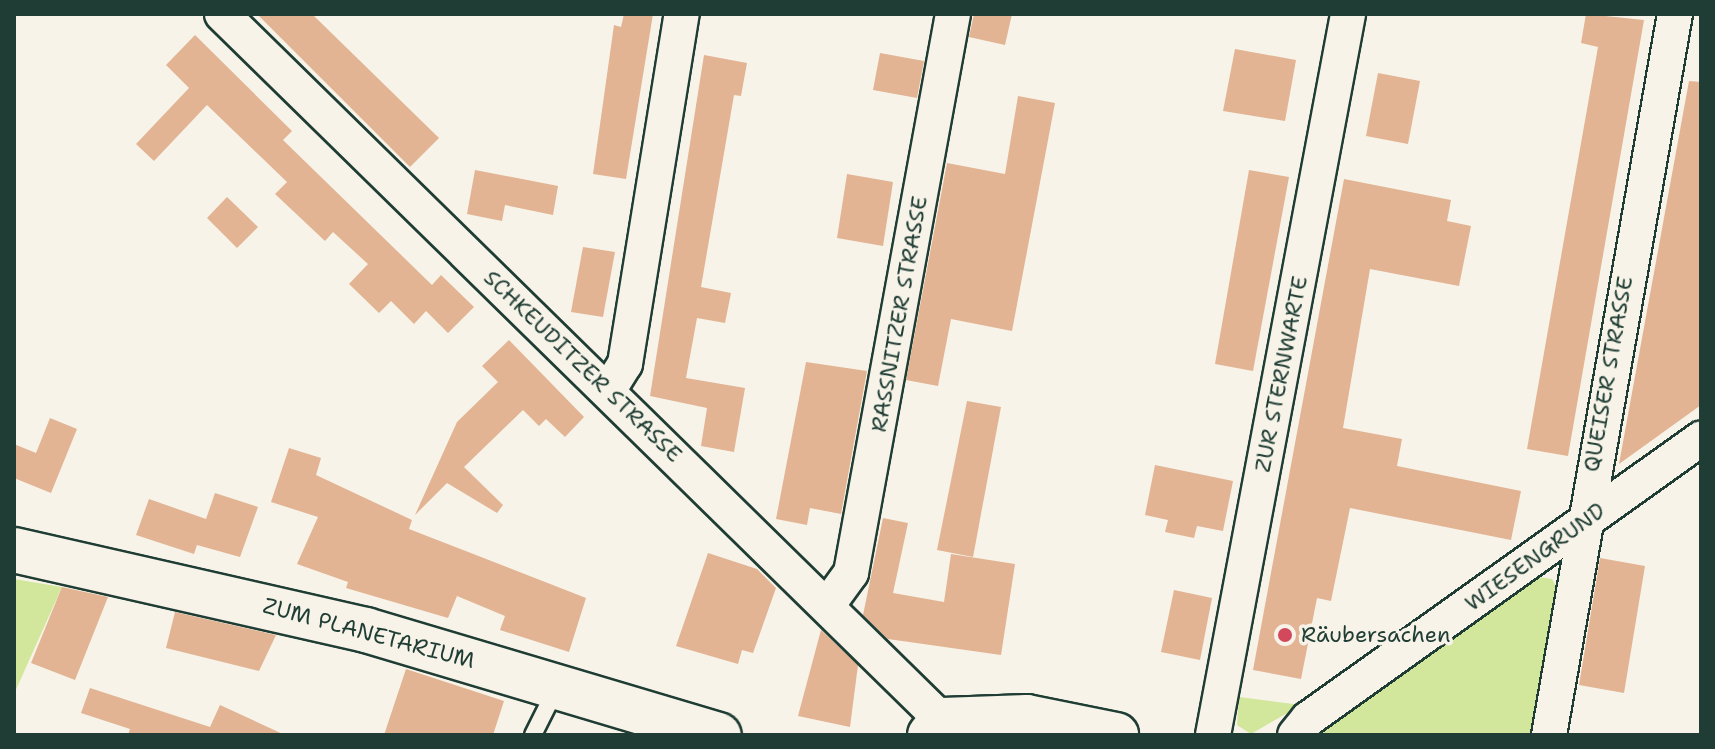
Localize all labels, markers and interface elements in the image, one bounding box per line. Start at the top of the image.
street label: RASSNITZER STRASSE [865,194,933,434]
street label: SCHKEUDITZER STRASSE [478,264,688,468]
street label: ZUR STERNWARTE [1249,274,1313,474]
street label: QUEISER STRASSE [1578,274,1638,474]
street label: WIESENGRUND [1460,497,1610,617]
street label: ZUM PLANETARIUM [260,592,478,674]
place label: Räubersachen [1301,622,1450,648]
marker: Räubersachen [1276,626,1294,644]

